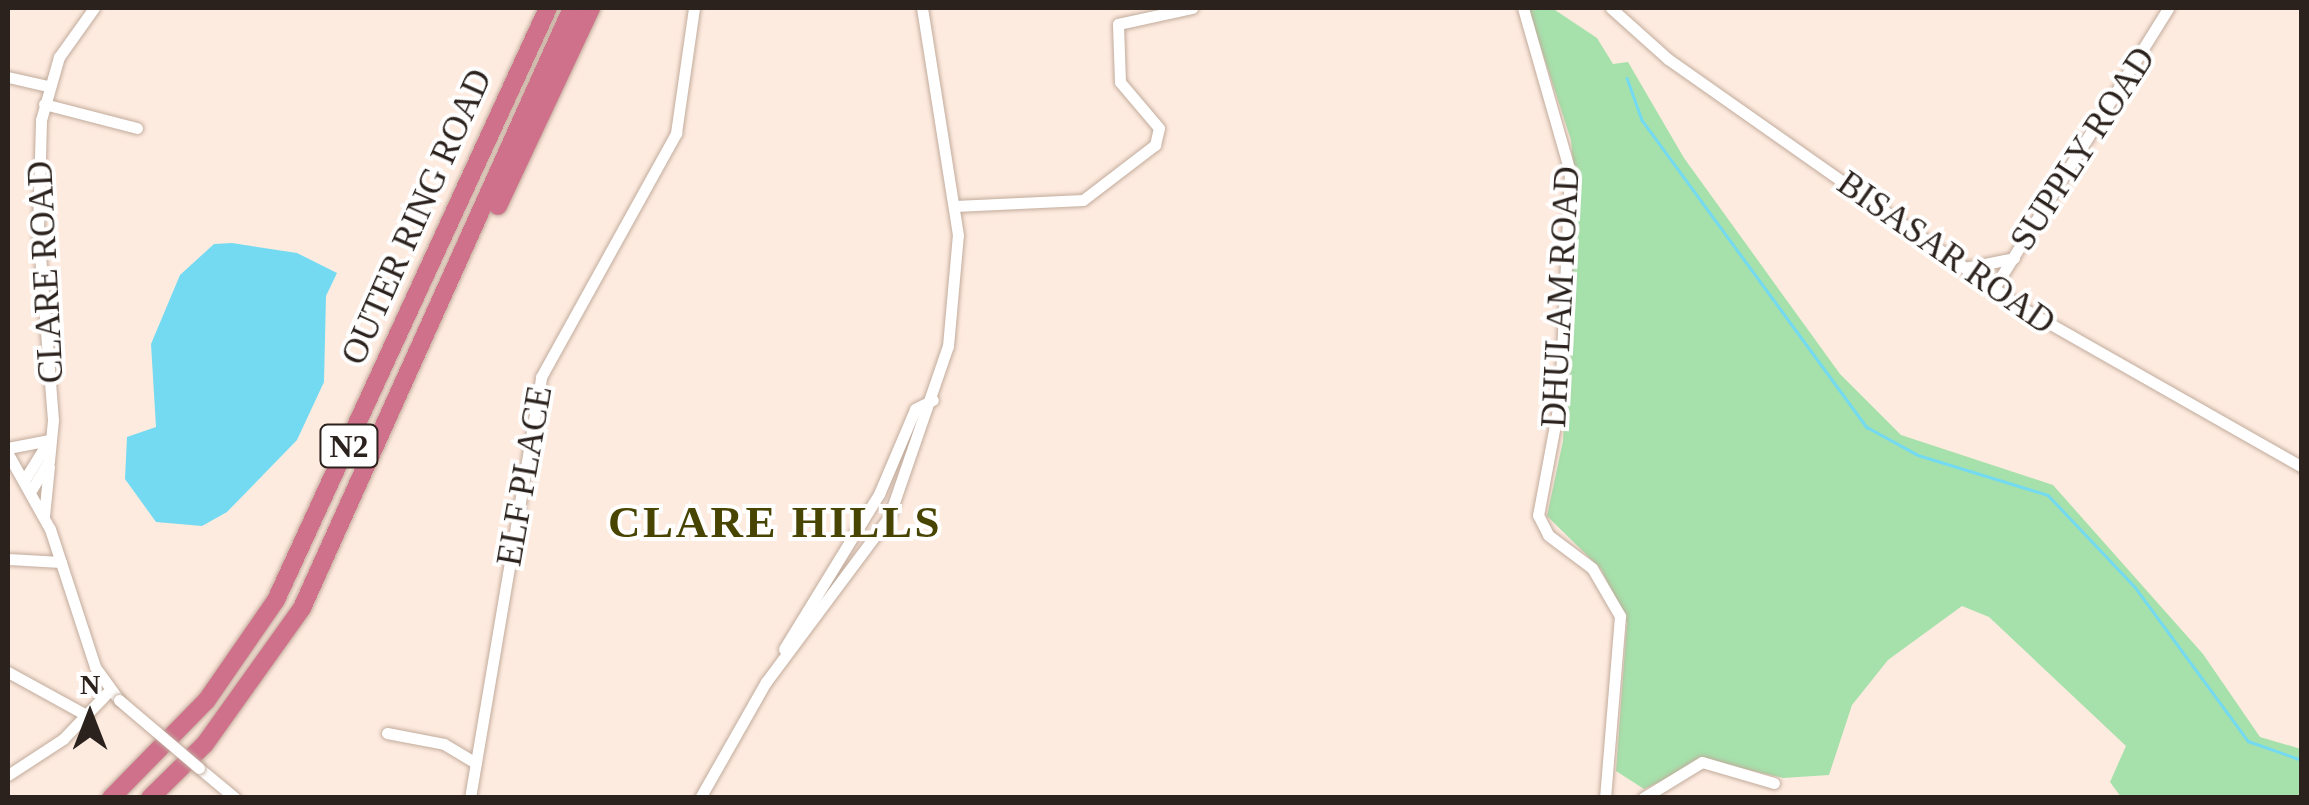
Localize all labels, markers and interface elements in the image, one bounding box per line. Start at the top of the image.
street label: SUPPLY ROAD [2001,39,2165,259]
street label: OUTER RING ROAD [333,63,501,371]
street label: CLARE ROAD [19,160,73,384]
street label: BISASAR ROAD [1829,162,2063,344]
street label: DHULAM ROAD [1533,165,1589,429]
street label: ELF PLACE [489,383,561,569]
road number: N2 [319,419,379,473]
district label: CLARE HILLS [608,496,942,550]
north arrow [40,665,140,765]
text: N [80,669,100,700]

